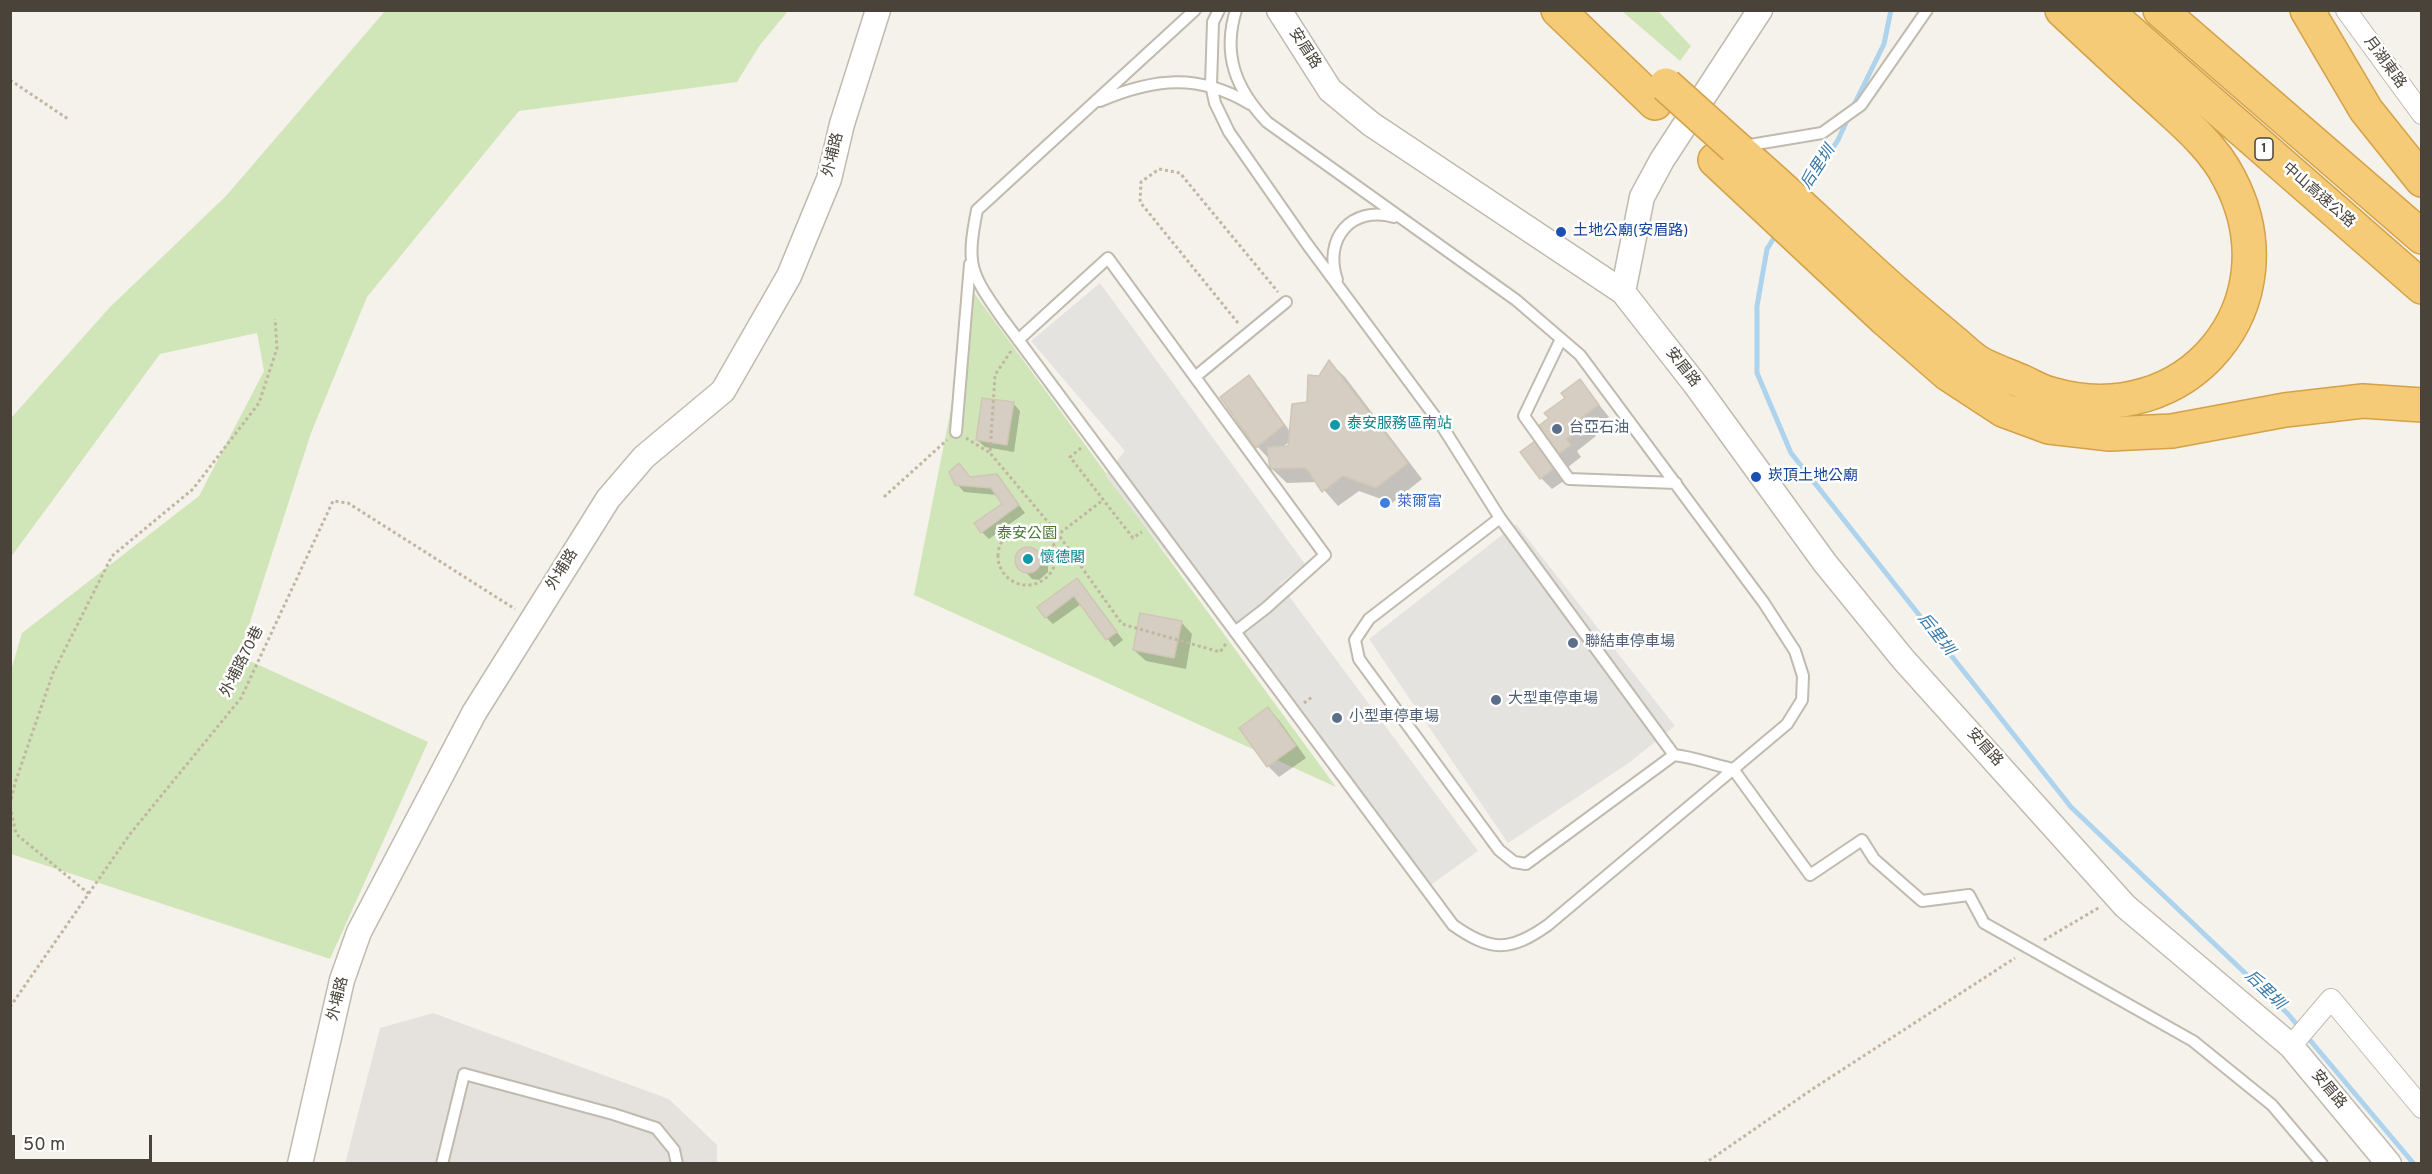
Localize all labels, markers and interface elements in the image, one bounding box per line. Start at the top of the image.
street label: 安眉路 [1284,25,1324,73]
street label: 月湖東路 [2359,33,2409,93]
street label: 外埔路 [820,131,848,179]
road number: 1 [2255,138,2273,160]
water label: 后里圳 [1798,143,1840,193]
street label: 中山高速公路 [2278,160,2358,232]
place label: 土地公廟(安眉路) [1573,223,1688,241]
marker: 土地公廟(安眉路) [1554,225,1568,239]
street label: 安眉路 [1661,345,1703,391]
place label: 泰安服務區南站 [1347,416,1452,434]
marker: 泰安服務區南站 [1328,418,1342,432]
place label: 台亞石油 [1569,420,1629,438]
marker: 台亞石油 [1550,422,1564,436]
place label: 崁頂土地公廟 [1768,468,1858,486]
marker: 崁頂土地公廟 [1749,470,1763,484]
place label: 萊爾富 [1397,494,1442,512]
marker: 萊爾富 [1378,496,1392,510]
park label: 泰安公園 [997,526,1057,544]
street label: 外埔路 [543,546,583,594]
place label: 懷德閣 [1040,550,1085,568]
marker: 懷德閣 [1021,552,1035,566]
water label: 后里圳 [1913,610,1957,660]
street label: 外埔路70巷 [218,624,268,700]
place label: 聯結車停車場 [1585,634,1675,652]
marker: 聯結車停車場 [1566,636,1580,650]
place label: 大型車停車場 [1508,691,1598,709]
marker: 大型車停車場 [1489,693,1503,707]
place label: 小型車停車場 [1349,709,1439,727]
marker: 小型車停車場 [1330,711,1344,725]
street label: 安眉路 [1962,725,2006,771]
water label: 后里圳 [2240,967,2288,1015]
street label: 外埔路 [325,975,353,1023]
street label: 安眉路 [2307,1067,2349,1113]
scale bar [15,1123,154,1161]
text: 50 m [23,1134,65,1157]

